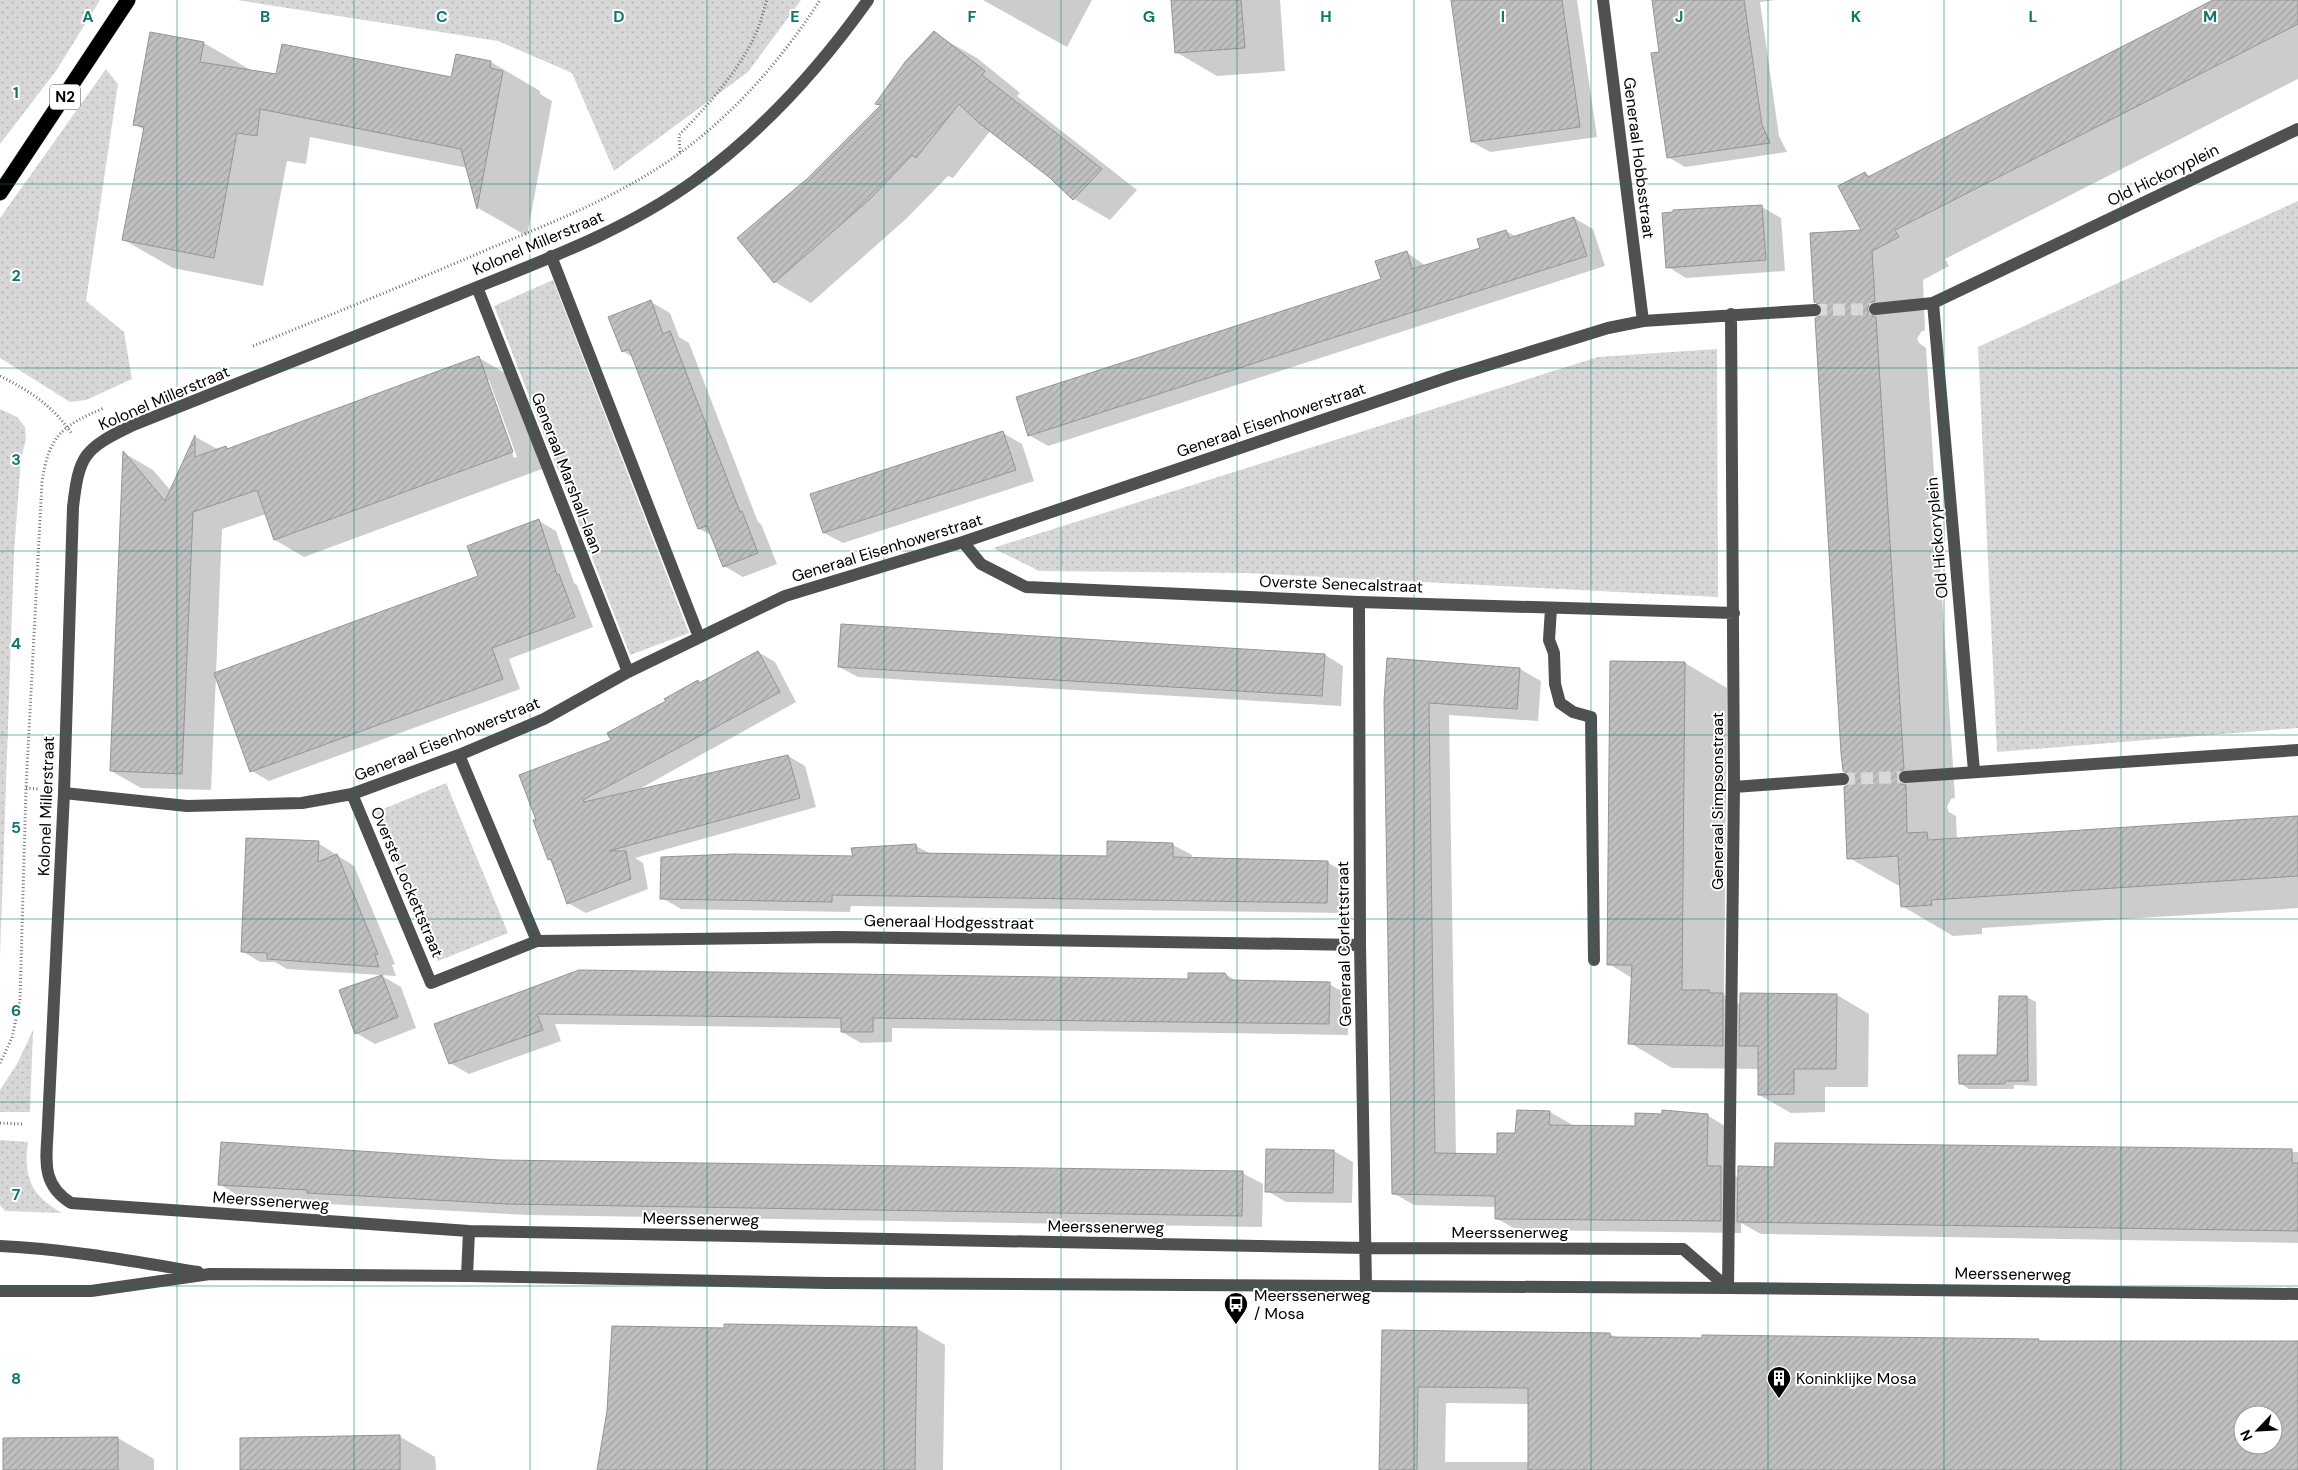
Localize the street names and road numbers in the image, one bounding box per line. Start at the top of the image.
street label: Generaal Hobbsstraat [1619,76,1659,240]
road number: N2 [50,84,80,110]
street label: Old Hickoryplein [2104,139,2222,211]
street label: Kolonel Millerstraat [469,206,607,280]
street label: Kolonel Millerstraat [95,361,233,435]
street label: Generaal Eisenhowerstraat [1174,378,1368,462]
street label: Generaal Marshall-laan [527,390,607,556]
street label: Old Hickoryplein [1921,477,1953,599]
street label: Generaal Eisenhowerstraat [789,509,985,587]
street label: Overste Senecalstraat [1259,571,1423,597]
street label: Generaal Eisenhowerstraat [351,692,543,786]
street label: Generaal Simpsonstraat [1707,712,1728,890]
street label: Kolonel Millerstraat [33,736,59,876]
street label: Overste Lockettstraat [366,804,448,960]
street label: Generaal Corlettstraat [1332,861,1356,1027]
street label: Generaal Hodgesstraat [864,910,1034,934]
street label: Meerssenerweg [212,1186,330,1216]
street label: Meerssenerweg [642,1207,760,1231]
street label: Meerssenerweg [1047,1215,1165,1239]
street label: Meerssenerweg [1452,1222,1568,1243]
street label: Meerssenerweg [1954,1262,2072,1286]

